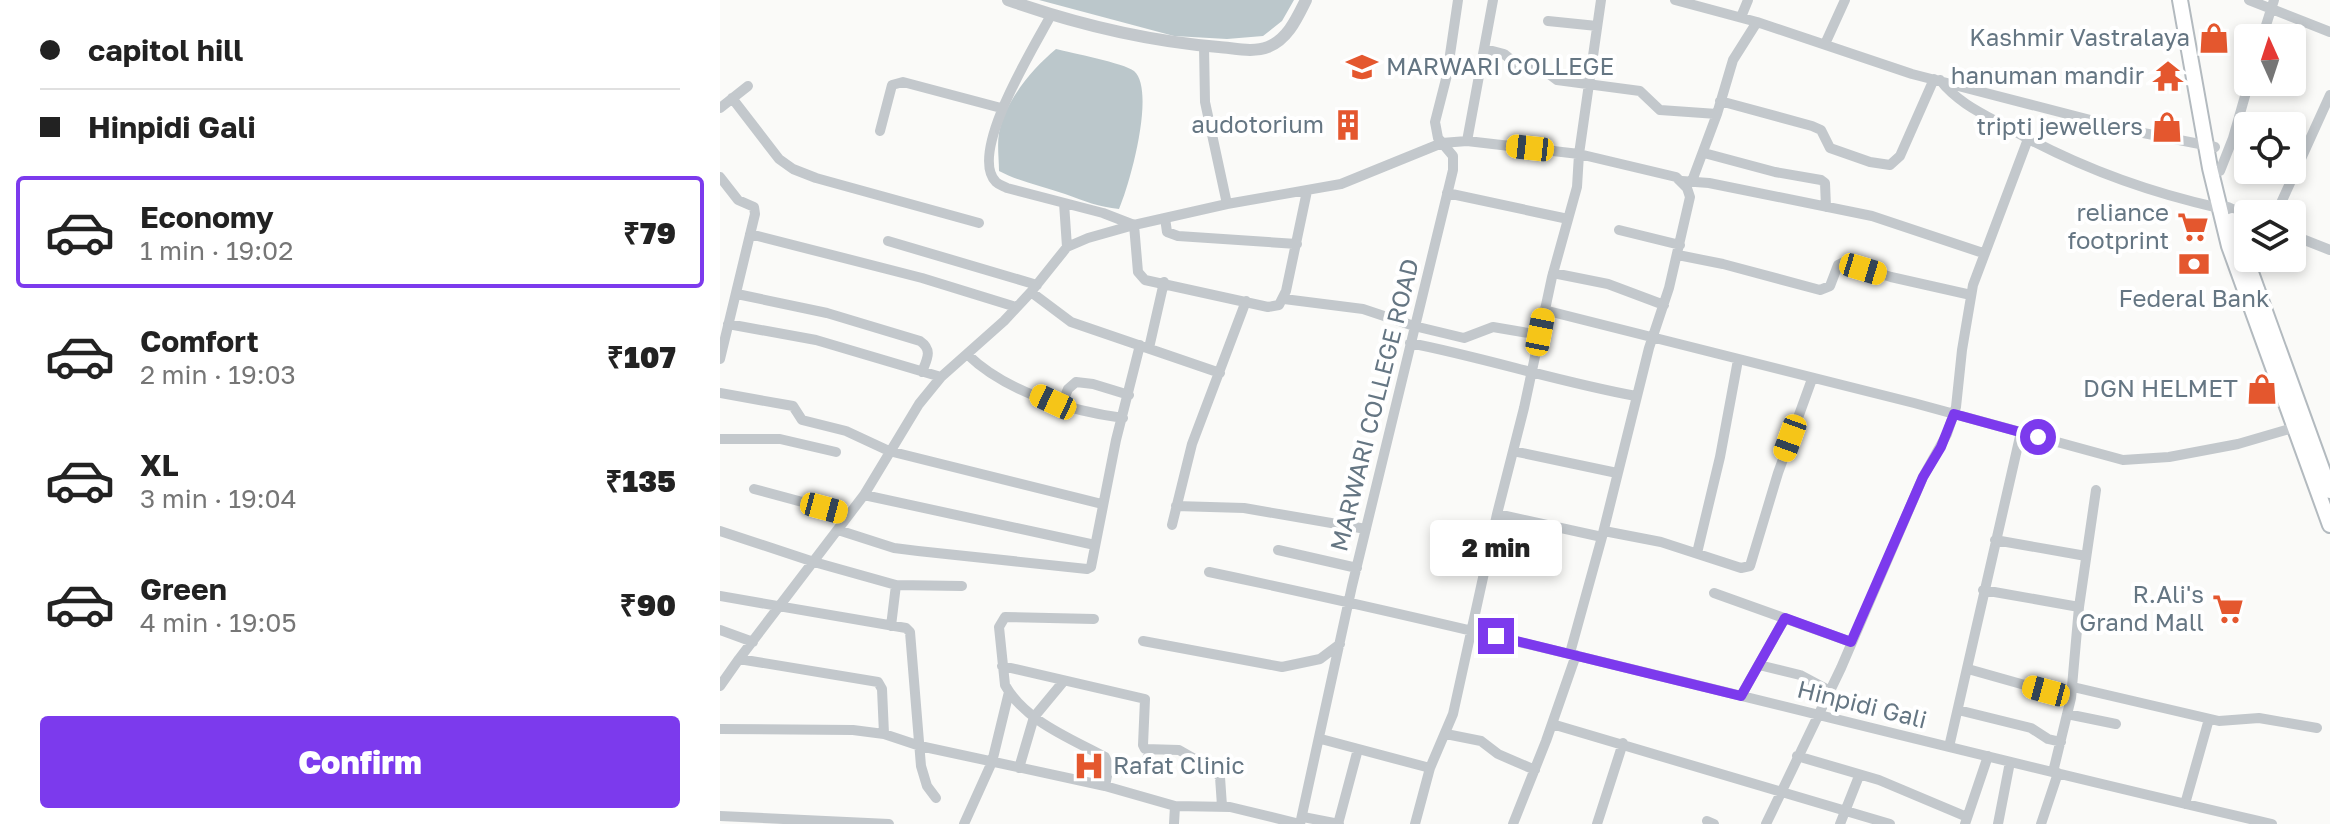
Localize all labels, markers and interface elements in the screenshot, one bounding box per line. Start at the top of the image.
shop icon: Kashmir Vastralaya [2197,21,2231,55]
place label: Kashmir Vastralaya [1969,22,2190,51]
north arrow [2234,24,2306,96]
map controls [2234,24,2306,272]
text: capitol hill [88,32,243,68]
school or university icon: MARWARI COLLEGE [1345,50,1379,84]
place label: MARWARI COLLEGE [1386,51,1614,80]
temple icon: hanuman mandir [2151,59,2185,93]
place label: hanuman mandir [1951,60,2144,89]
building icon: audotorium [1331,108,1365,142]
text: Hinpidi Gali [88,109,256,145]
place label: audotorium [1191,109,1324,138]
shop icon: tripti jewellers [2150,110,2184,144]
place label: tripti jewellers [1976,111,2143,140]
button: locate [2234,112,2306,184]
car [1505,134,1555,162]
icon: car [44,196,116,268]
place label: reliance footprint [2067,197,2169,254]
text: Economy [140,199,274,235]
button: layers [2234,200,2306,272]
supermarket icon: reliance footprint [2176,210,2210,244]
text: ₹79 [623,215,676,251]
text: 1 min · 19:02 [140,235,293,266]
bank icon: Federal Bank [2177,247,2211,281]
car [1837,251,1889,287]
street label: MARWARI COLLEGE ROAD [1323,255,1424,554]
place label: Federal Bank [2119,283,2269,312]
car [1524,306,1556,358]
icon: car [44,320,116,392]
text: Comfort [140,323,259,359]
text: ₹107 [607,339,676,375]
text: 2 min · 19:03 [140,359,296,390]
shop icon: DGN HELMET [2245,372,2279,406]
place label: DGN HELMET [2083,373,2238,402]
car [1026,381,1080,423]
car [1771,411,1809,465]
route start [2020,419,2056,455]
icon: car [44,444,116,516]
text: XL [140,447,179,483]
text: ₹135 [605,463,676,499]
text: 3 min · 19:04 [140,483,297,514]
car [798,490,850,526]
callout: 2 min [1430,520,1562,576]
text: 2 min [1462,532,1530,563]
icon: car [44,568,116,640]
text: Green [140,571,227,607]
place label: R.Ali's Grand Mall [2079,579,2204,636]
text: ₹90 [620,587,676,623]
supermarket icon: R.Ali's Grand Mall [2211,592,2245,626]
text: 4 min · 19:05 [140,607,296,638]
route end [1478,618,1514,654]
street label: Hinpidi Gali [1795,673,1930,734]
car [2020,673,2072,709]
button: Confirm [40,716,680,808]
hospital icon: Rafat Clinic [1072,749,1106,783]
place label: Rafat Clinic [1113,750,1245,779]

